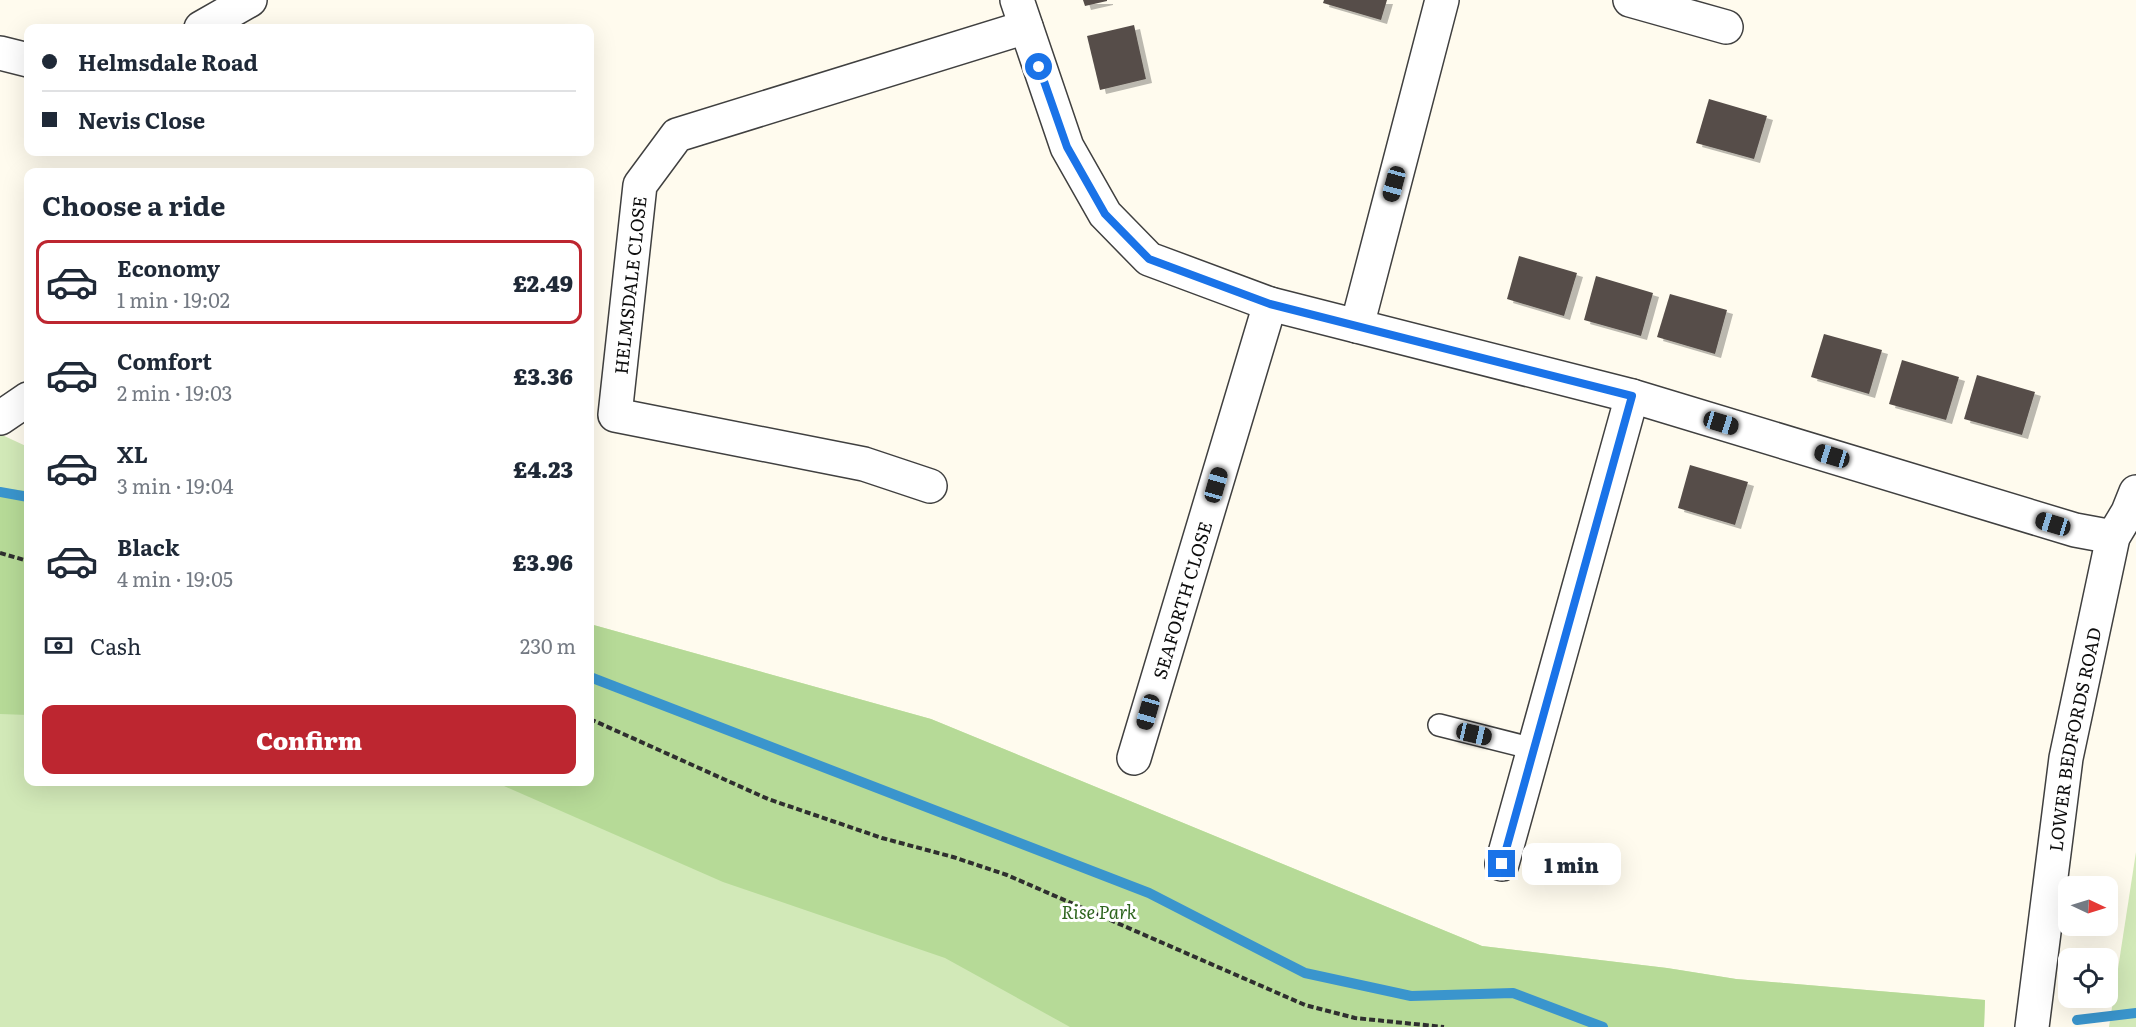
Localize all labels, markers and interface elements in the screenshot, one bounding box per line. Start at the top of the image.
text: Helmsdale Road [78,45,258,78]
route start [1025,53,1052,80]
text: Nevis Close [78,103,205,136]
car [1381,164,1407,204]
text: Choose a ride [42,184,225,224]
street label: HELMSDALE CLOSE [606,195,652,376]
text: Economy [117,251,220,284]
icon: car [45,255,99,309]
text: £2.49 [513,266,573,299]
text: 1 min · 19:02 [117,284,230,314]
text: Comfort [117,344,212,377]
icon: car [45,348,99,402]
text: £3.36 [513,359,573,392]
text: 2 min · 19:03 [117,377,232,407]
car [1701,409,1741,437]
text: XL [117,437,148,470]
icon: car [45,441,99,495]
car [1812,442,1852,470]
text: £4.23 [513,452,573,485]
car [1202,465,1230,505]
text: 3 min · 19:04 [117,470,234,500]
car [2033,510,2073,538]
street label: SEAFORTH CLOSE [1145,518,1218,682]
text: Black [117,530,179,563]
icon: car [45,534,99,588]
text: £3.96 [513,545,573,578]
text: 4 min · 19:05 [117,563,233,593]
street label: LOWER BEDFORDS ROAD [2041,625,2107,853]
icon: cash [42,629,75,662]
text: Cash [90,629,141,662]
text: 230 m [520,630,576,660]
car [1134,692,1162,732]
button: Confirm [42,705,576,774]
car [1454,721,1494,747]
callout: 1 min [1523,843,1622,885]
text: 1 min [1544,849,1599,879]
route end [1488,850,1515,877]
north arrow [2058,876,2118,936]
map controls [2058,876,2118,1008]
park label: Rise Park [1061,898,1137,925]
button: locate [2058,948,2118,1008]

